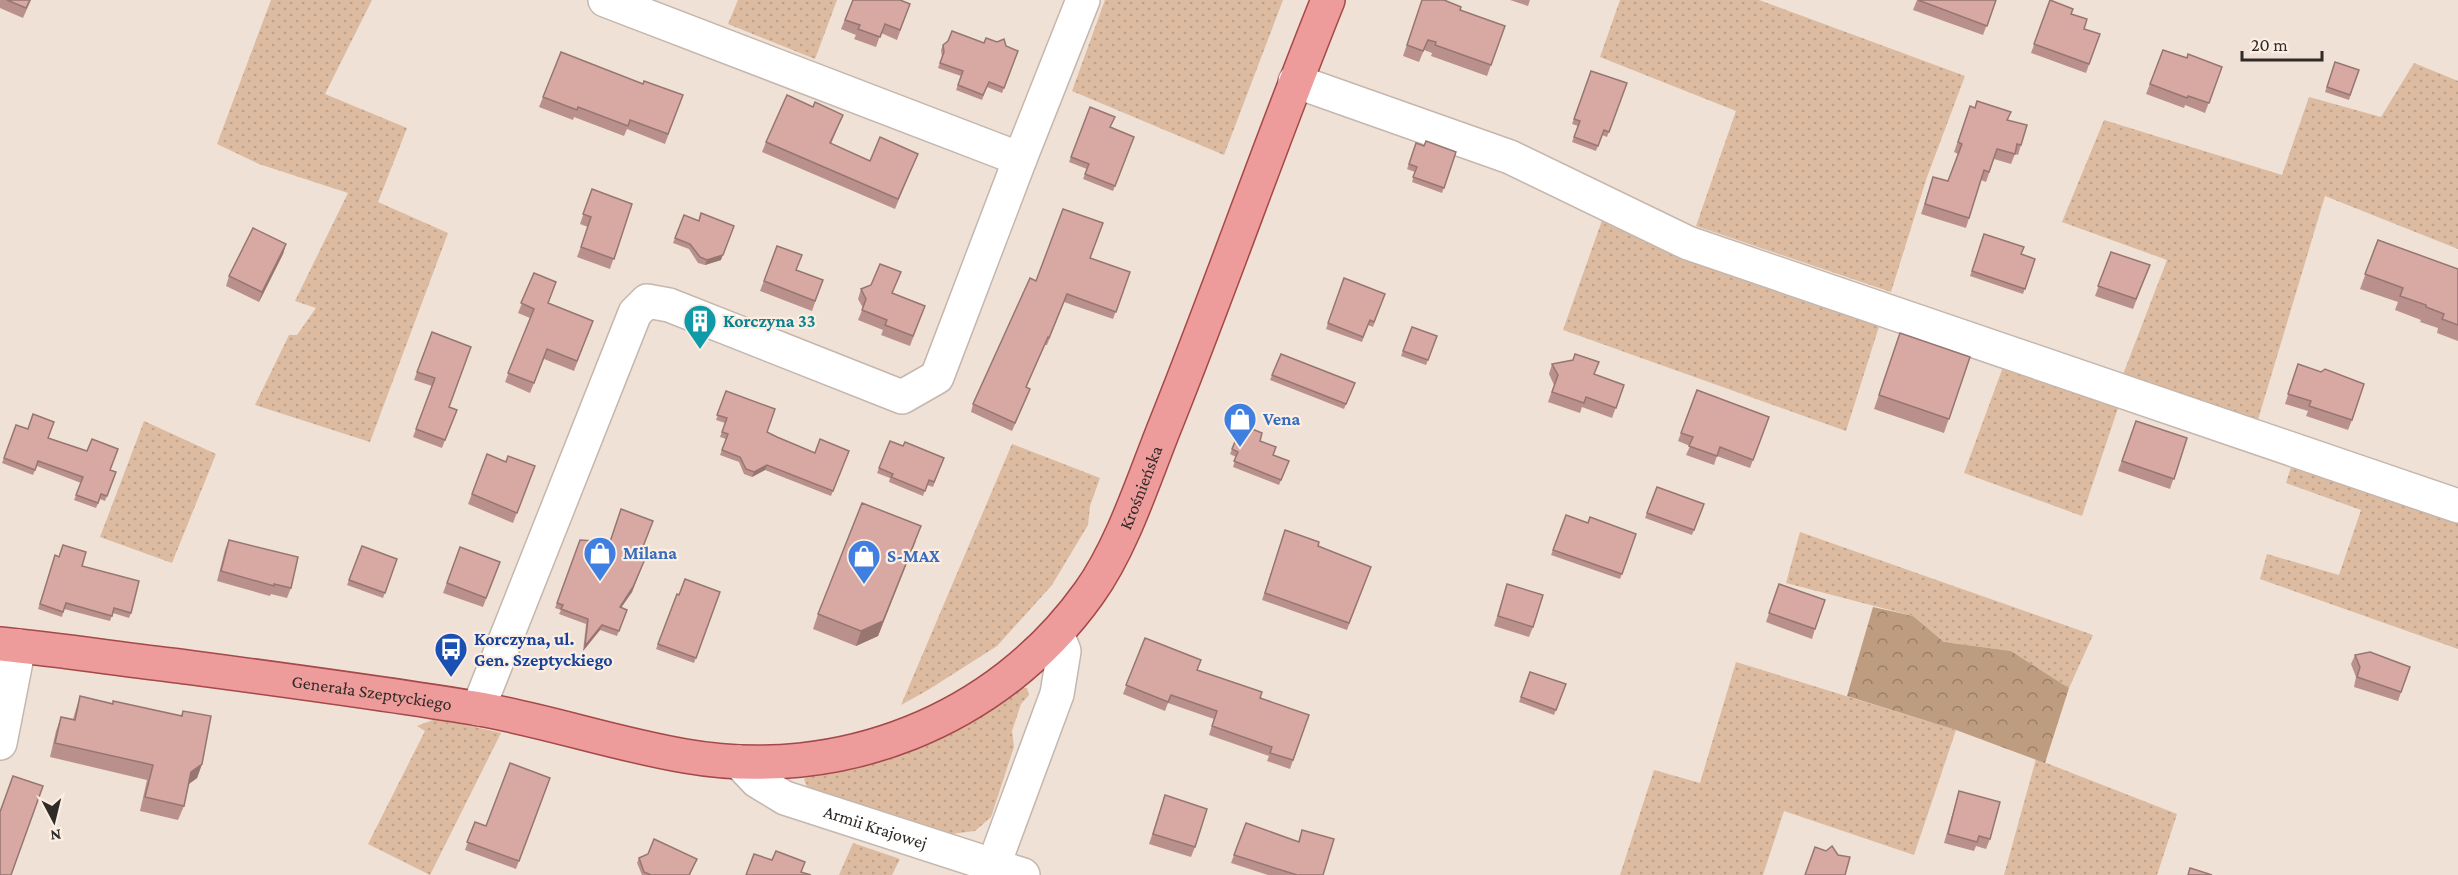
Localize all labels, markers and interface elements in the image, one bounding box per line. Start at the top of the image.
scale bar [2242,24,2322,62]
text: 20 m [2251,35,2288,55]
building icon: Korczyna 33 [682,303,718,350]
place label: Korczyna 33 [723,311,815,331]
shop icon: Vena [1222,401,1258,448]
place label: Vena [1262,409,1301,429]
street label: Krośnieńska [1115,443,1166,533]
shop icon: Milana [582,535,618,582]
shop icon: S-MAX [846,538,882,585]
place label: Milana [623,543,677,563]
place label: S-MAX [887,546,940,566]
place label: Korczyna, ul. Gen. Szeptyckiego [474,629,613,670]
bus stop icon: Korczyna, ul. Gen. Szeptyckiego [433,631,469,678]
street label: Generała Szeptyckiego [291,671,453,714]
north arrow [24,791,84,851]
street label: Armii Krajowej [821,801,930,854]
text: N [49,826,62,845]

